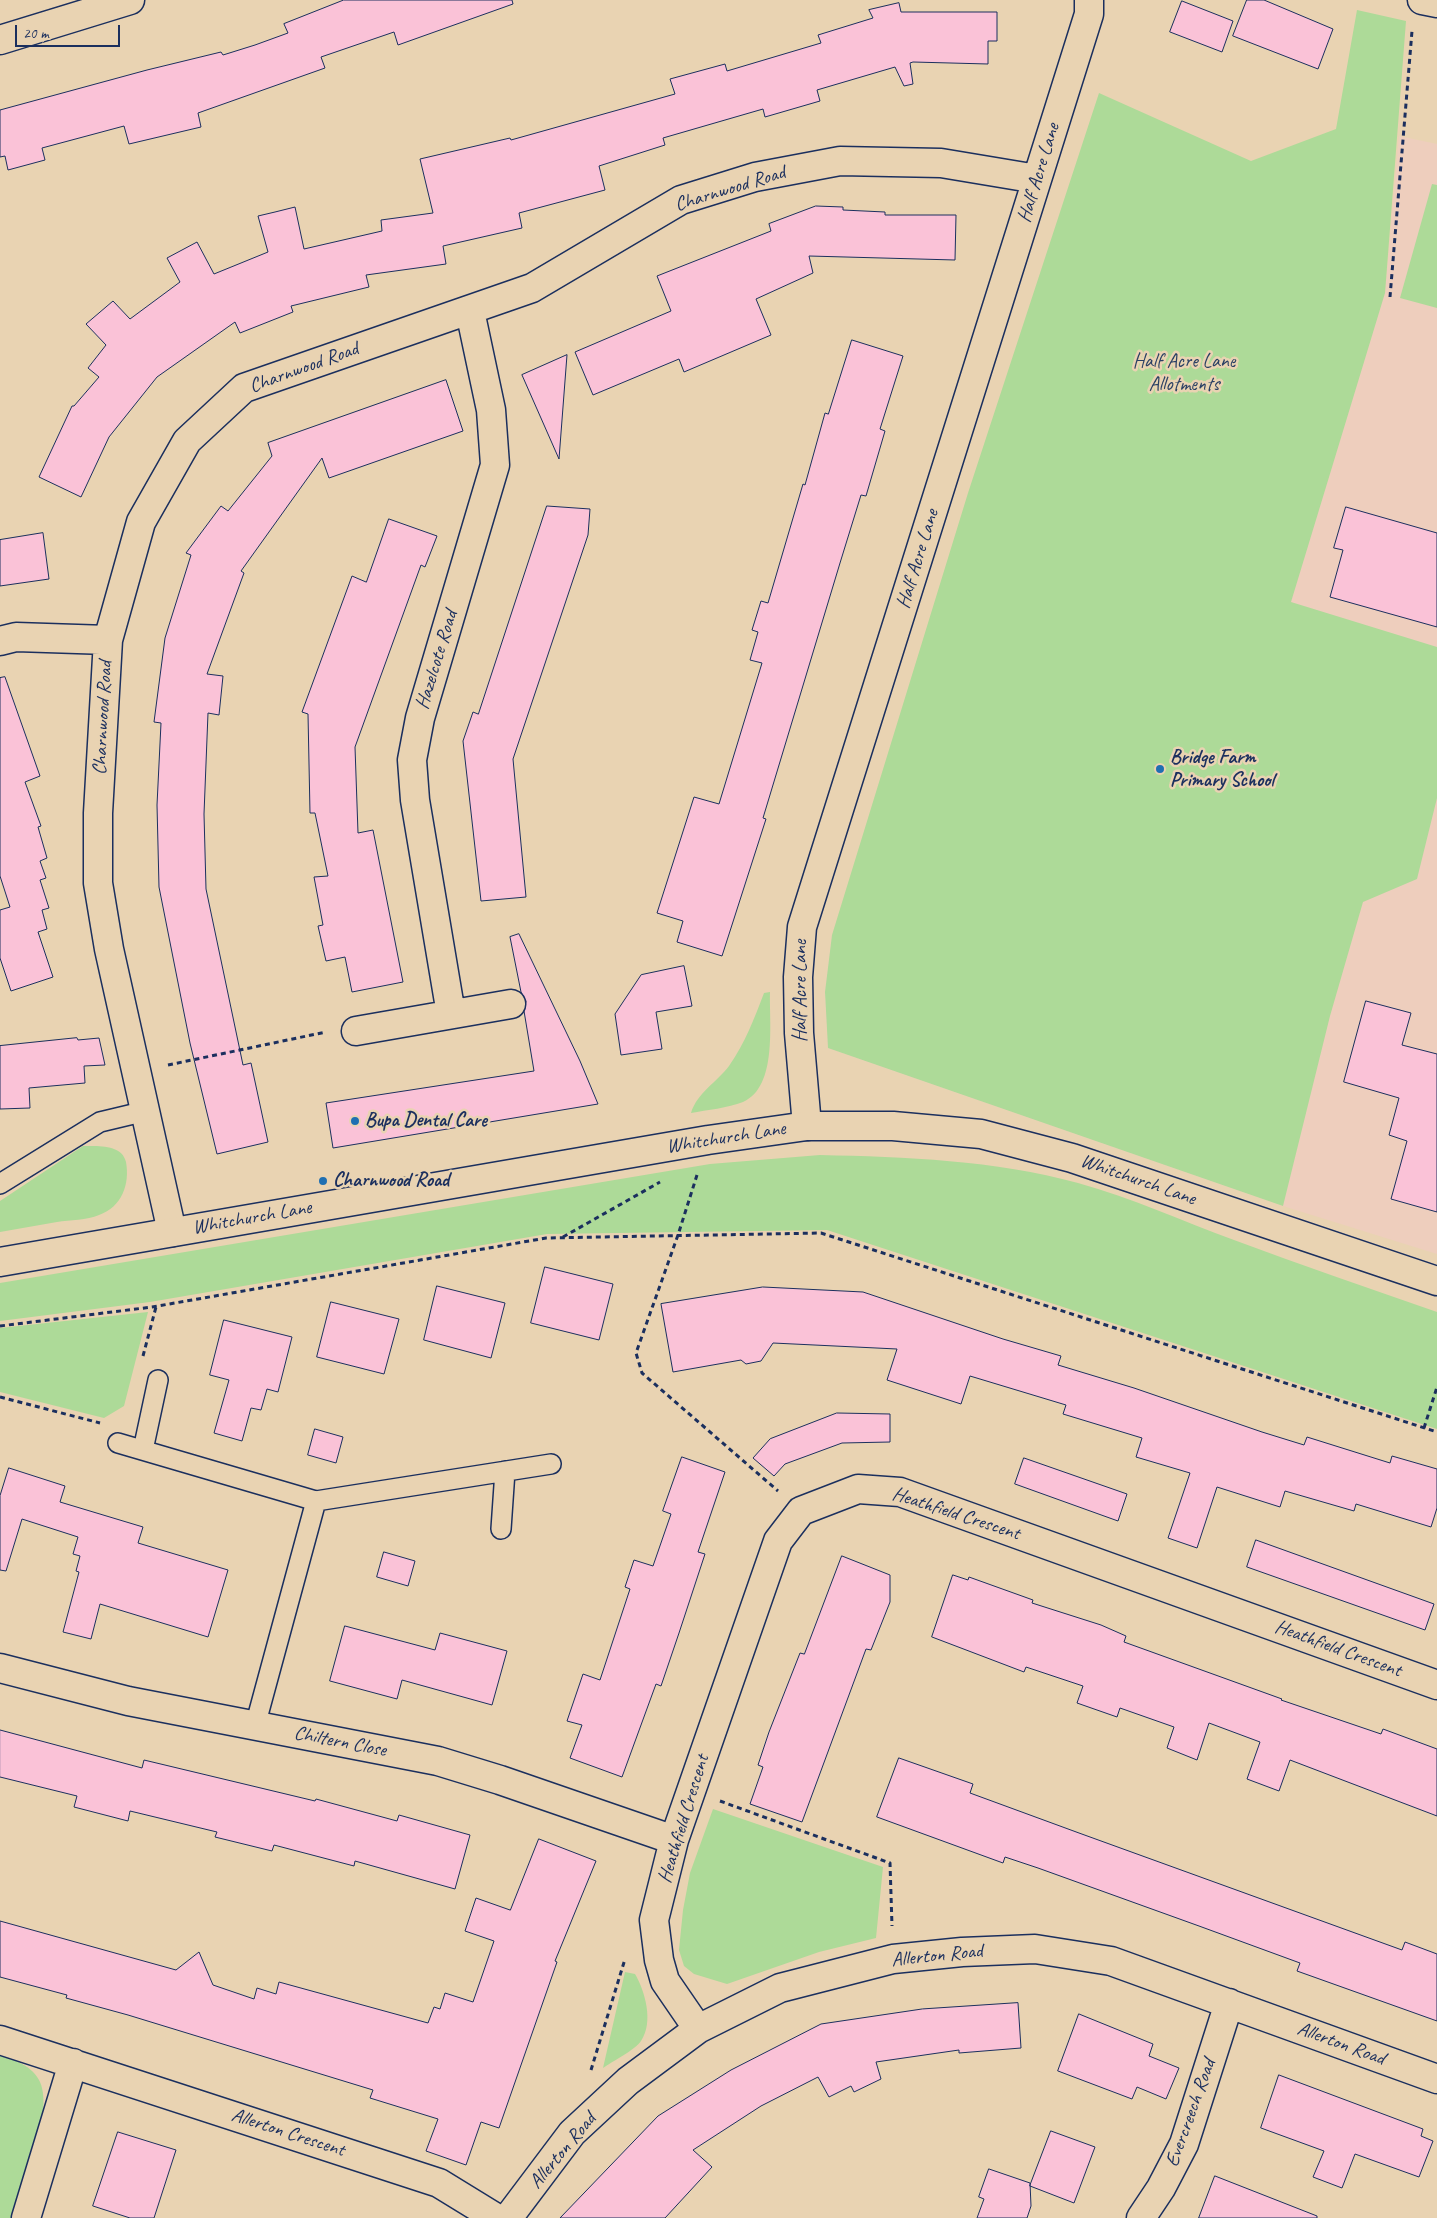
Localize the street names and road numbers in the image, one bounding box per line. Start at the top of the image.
street label: Half Acre Lane [1013,120,1065,226]
street label: Charnwood Road [672,161,788,217]
street label: Charnwood Road [246,337,362,399]
street label: Half Acre Lane [892,506,944,612]
street label: Hazelcote Road [411,608,463,712]
street label: Charnwood Road [88,660,118,776]
street label: Half Acre Lane [789,940,813,1042]
street label: Whitchurch Lane [665,1117,787,1159]
street label: Whitchurch Lane [1077,1149,1199,1211]
street label: Whitchurch Lane [191,1196,313,1240]
street label: Heathfield Crescent [889,1482,1023,1546]
street label: Heathfield Crescent [1272,1615,1404,1683]
street label: Chiltern Close [292,1721,388,1763]
street label: Heathfield Crescent [653,1752,715,1886]
street label: Allerton Road [890,1939,984,1973]
street label: Allerton Road [1294,2017,1388,2071]
street label: Evercreech Road [1160,2056,1222,2170]
street label: Allerton Crescent [228,2103,348,2163]
street label: Allerton Road [524,2108,602,2194]

